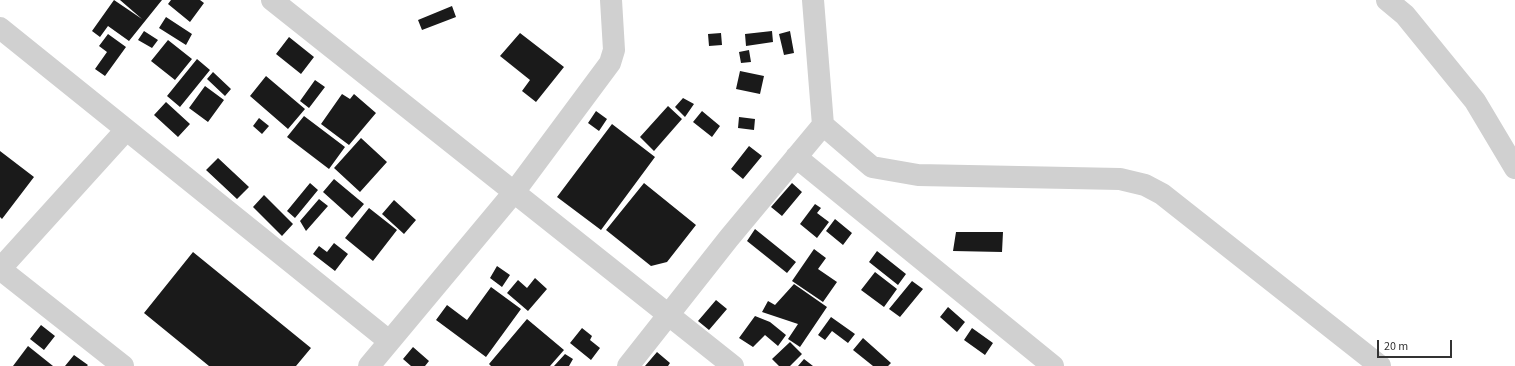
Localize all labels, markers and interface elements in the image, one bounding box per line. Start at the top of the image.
scale bar [1379,332,1454,358]
text: 20 m [1384,338,1408,355]

